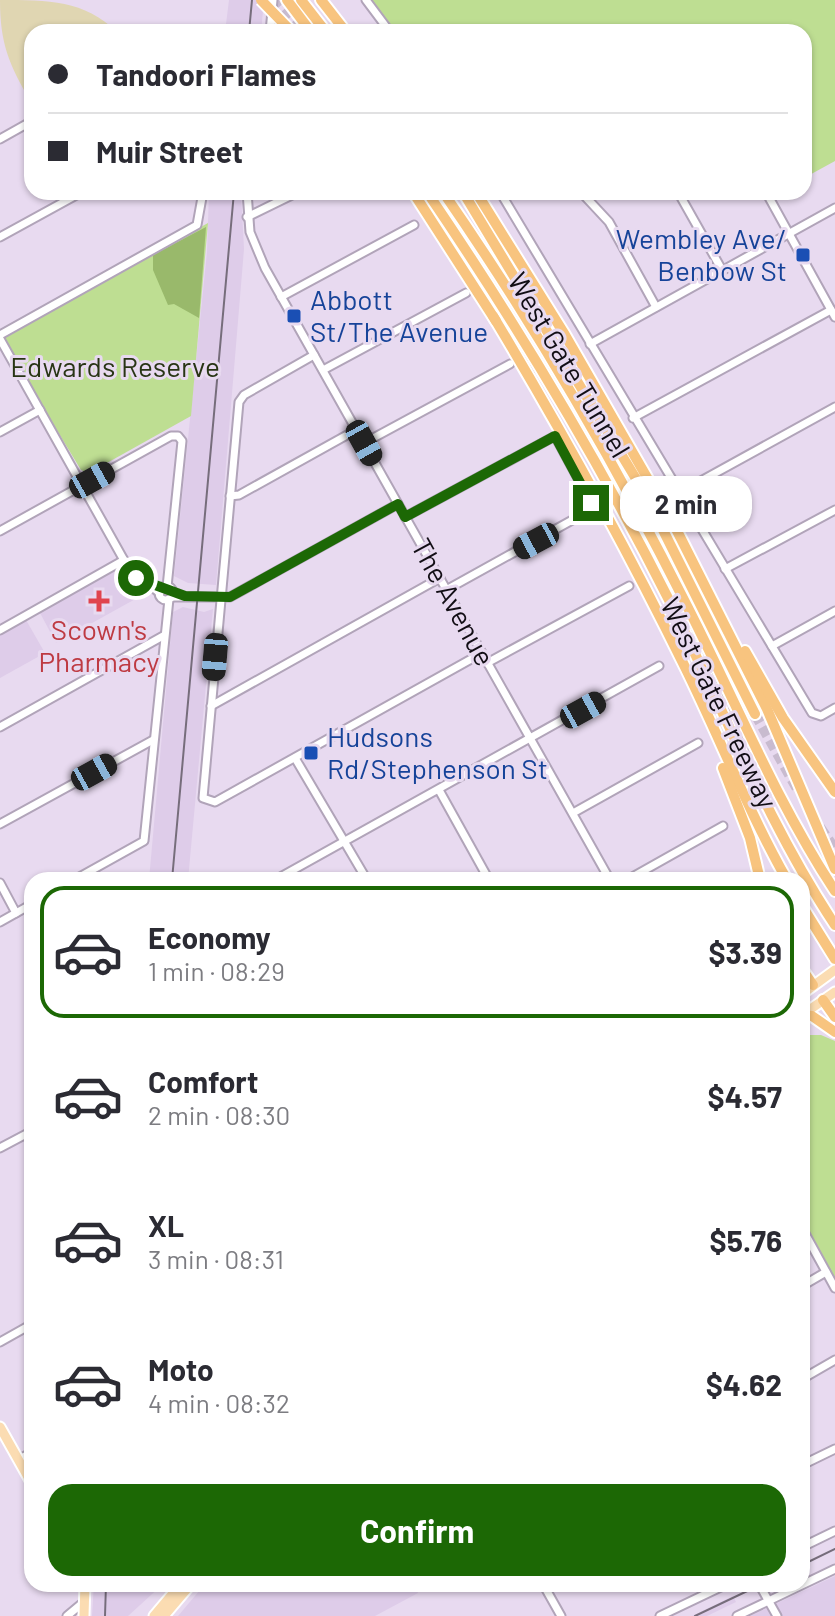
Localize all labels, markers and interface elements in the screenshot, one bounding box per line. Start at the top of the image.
text: Tandoori Flames [96,56,316,92]
text: Muir Street [96,133,243,169]
place label: Wembley Ave/ Benbow St [616,221,787,287]
marker: Wembley Ave/ Benbow St [794,246,812,264]
street label: West Gate Tunnel [501,266,638,463]
place label: Abbott St/The Avenue [310,282,488,348]
marker: Abbott St/The Avenue [285,307,303,325]
park label: Edwards Reserve [10,349,220,383]
car [342,416,386,470]
car [65,458,119,502]
callout: 2 min [619,475,751,531]
route end [573,485,609,521]
text: 2 min [655,488,717,519]
car [509,519,563,563]
street label: The Avenue [405,532,503,671]
route start [118,560,154,596]
street label: West Gate Freeway [654,591,786,814]
marker: Scown's Pharmacy [90,592,108,610]
place label: Scown's Pharmacy [39,612,160,678]
car [201,632,229,682]
car [556,688,610,732]
place label: Hudsons Rd/Stephenson St [327,719,548,785]
marker: Hudsons Rd/Stephenson St [302,744,320,762]
car [67,750,121,794]
icon: car [52,916,124,988]
text: Economy [148,919,271,955]
text: $3.39 [708,934,782,970]
text: 1 min · 08:29 [148,955,285,986]
icon: car [52,1060,124,1132]
text: Comfort [148,1063,258,1099]
text: $4.57 [708,1078,782,1114]
text: 2 min · 08:30 [148,1099,290,1130]
icon: car [52,1204,124,1276]
text: XL [148,1207,184,1243]
text: $5.76 [710,1222,782,1258]
text: 3 min · 08:31 [148,1243,284,1274]
icon: car [52,1348,124,1420]
text: Moto [148,1351,214,1387]
text: $4.62 [706,1366,782,1402]
text: 4 min · 08:32 [148,1387,290,1418]
button: Confirm [48,1484,786,1576]

